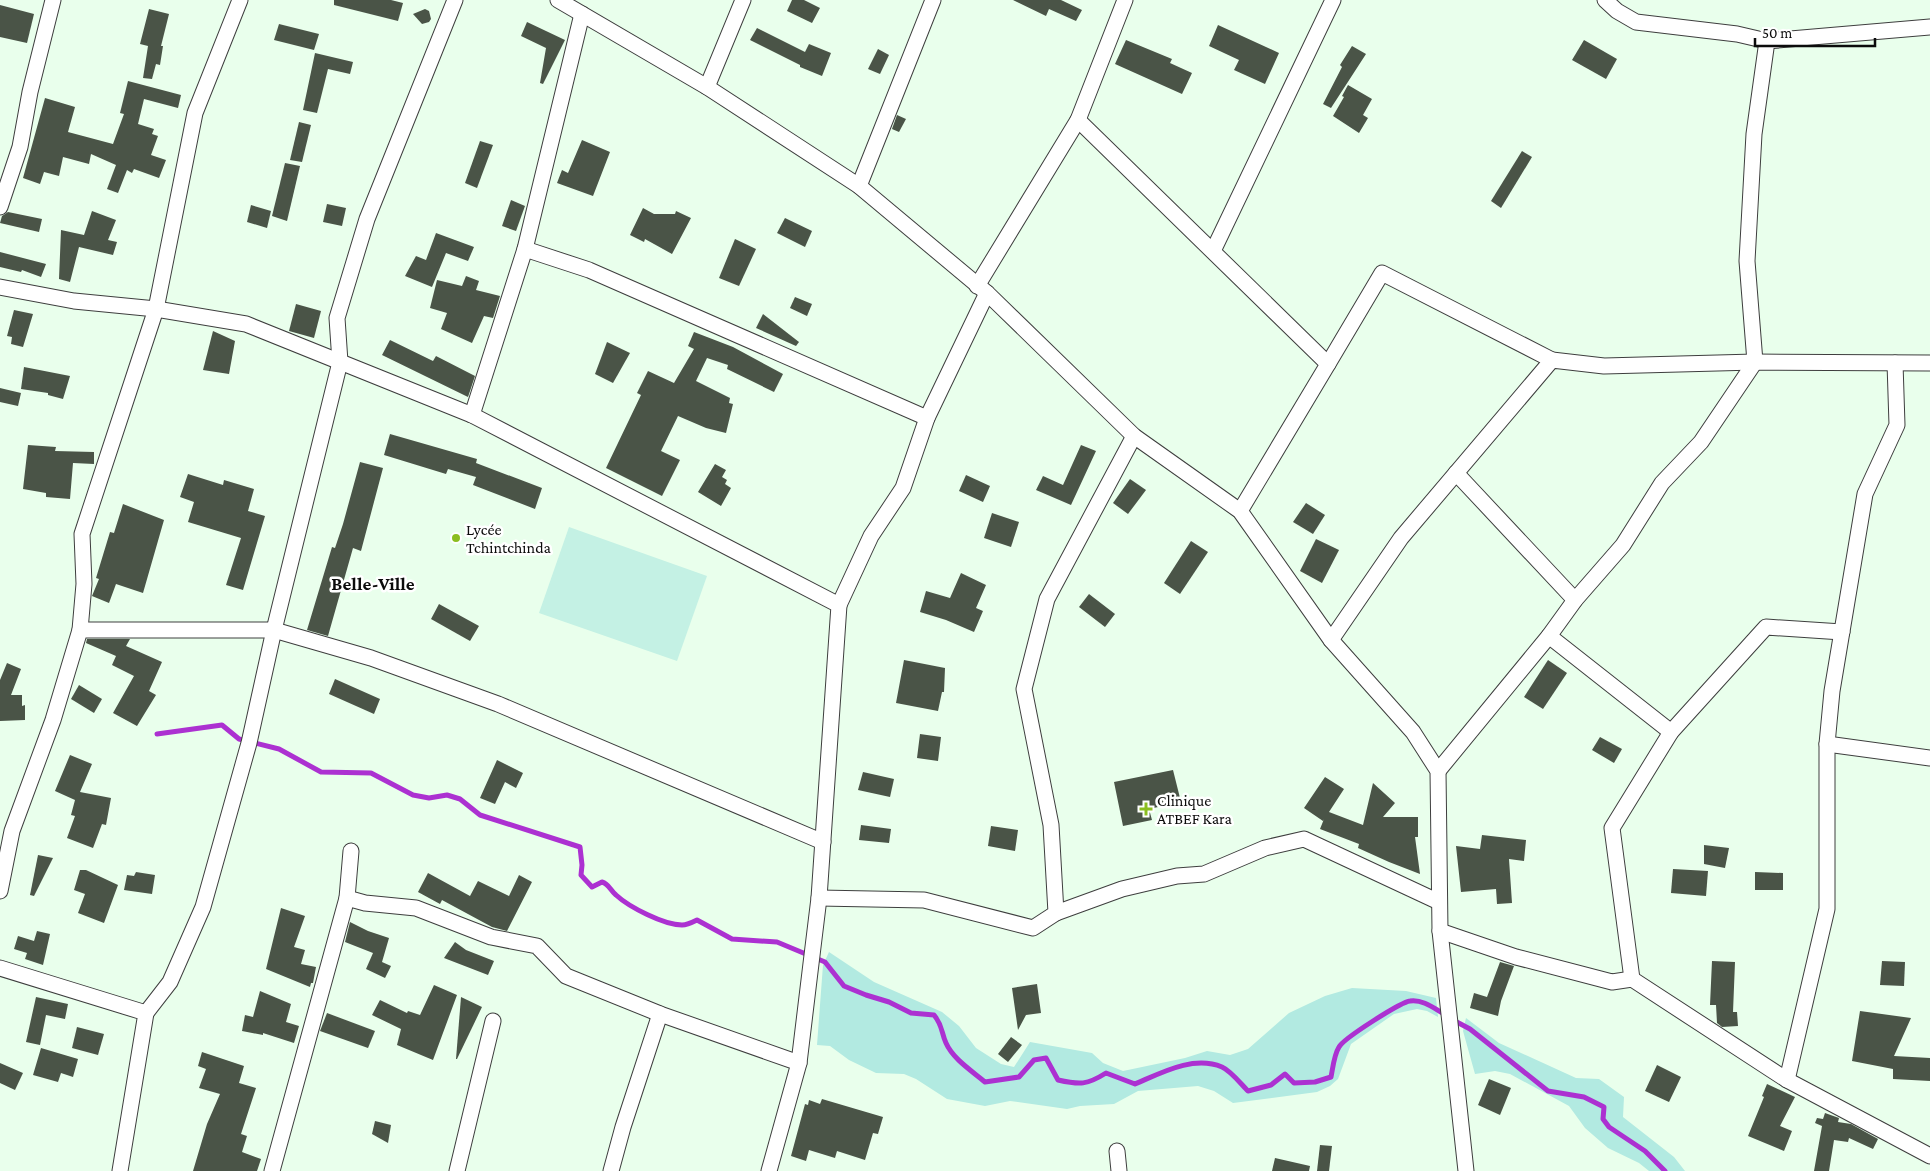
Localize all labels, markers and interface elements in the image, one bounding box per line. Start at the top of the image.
scale bar [1755,15,1875,47]
text: 50 m [1762,25,1792,41]
place label: Lycée Tchintchinda [466,521,552,556]
marker: Lycée Tchintchinda [450,532,462,544]
district label: Belle-Ville [331,573,415,594]
place label: Clinique ATBEF Kara [1157,792,1232,827]
marker: Clinique ATBEF Kara [1139,802,1153,816]

